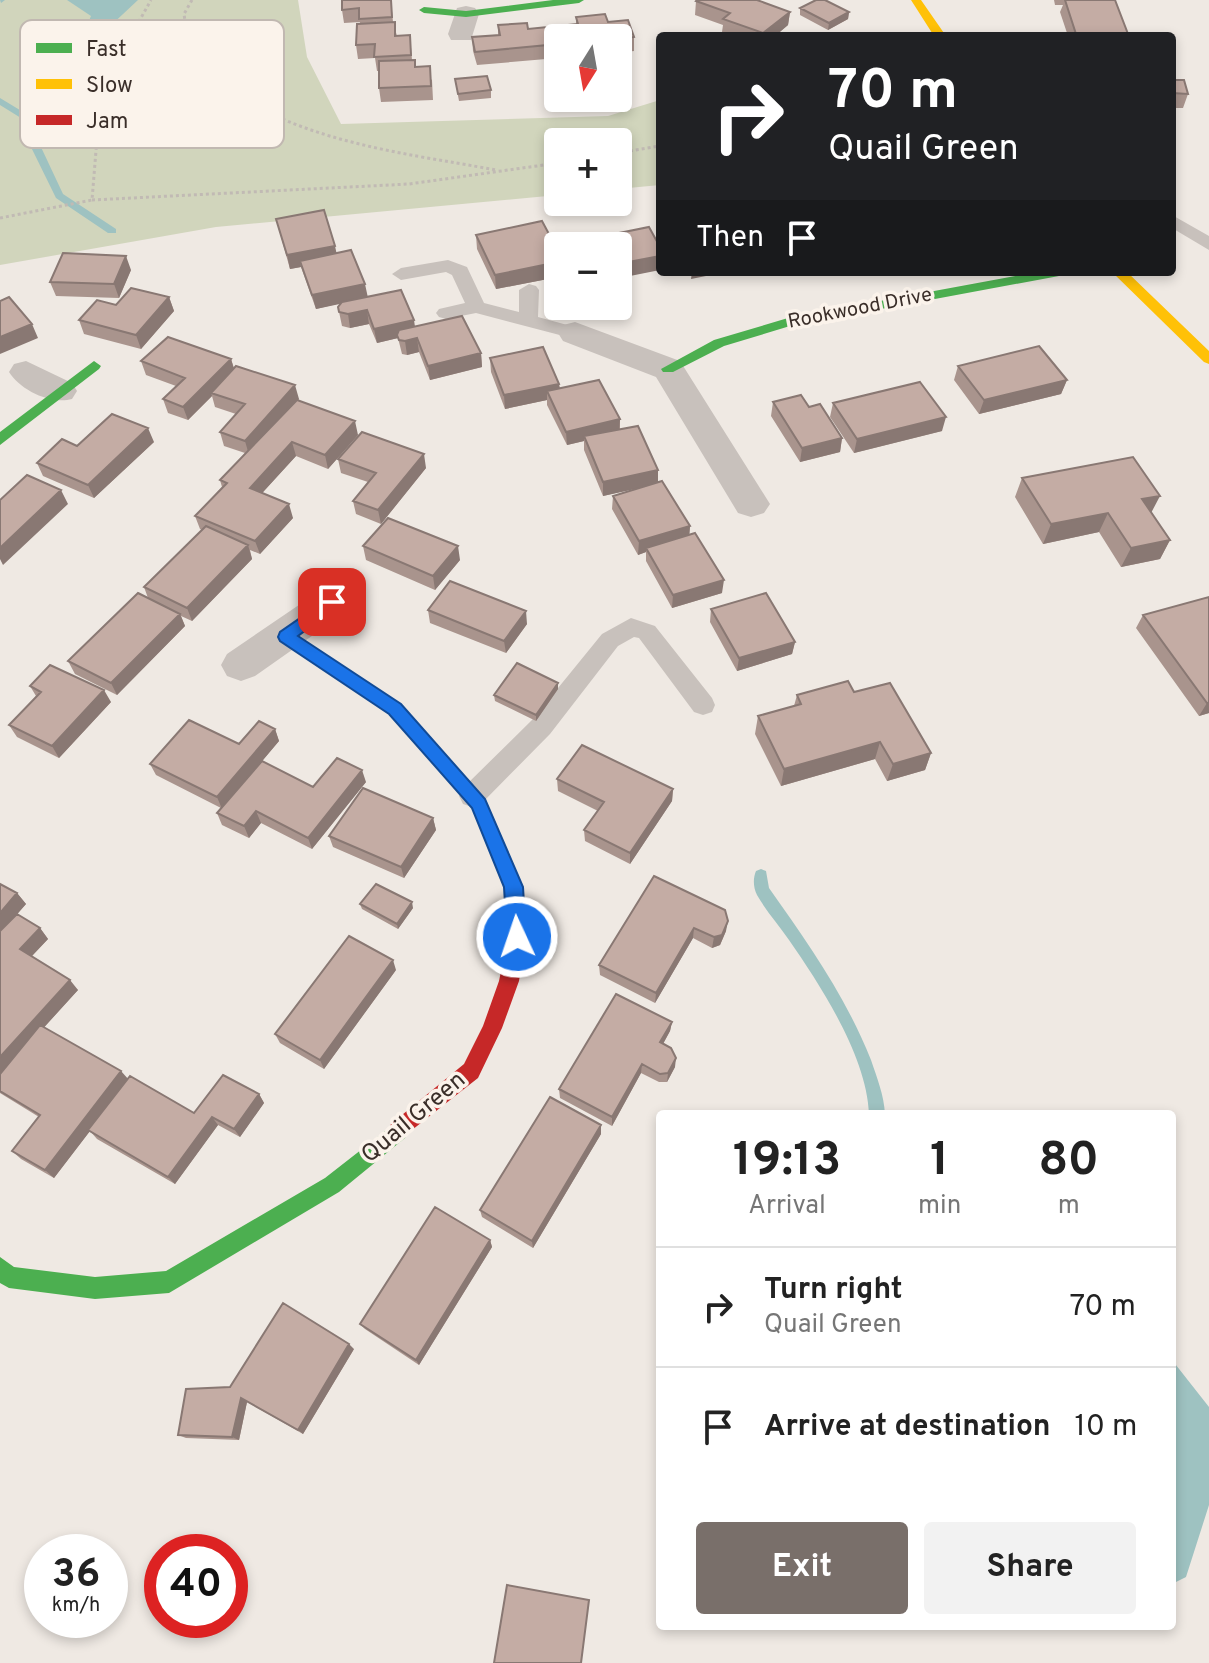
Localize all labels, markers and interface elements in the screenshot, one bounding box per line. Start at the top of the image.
legend [20,20,284,148]
north arrow [544,24,632,112]
map controls [544,24,632,320]
text: Fast [86,37,127,64]
text: 70 m [828,58,958,128]
icon: right [696,64,800,168]
text: Slow [86,73,133,100]
text: Jam [86,109,129,136]
text: Quail Green [828,127,1019,173]
button: + [544,128,632,216]
icon: arrive [780,216,824,260]
text: Then [696,220,764,257]
button: − [544,232,632,320]
street label: Rookwood Drive [786,282,934,336]
pin [298,568,366,636]
icon: arrive [310,580,354,624]
position arrow [475,895,559,979]
street label: Quail Green [356,1066,472,1170]
text: 19:13 [733,1132,841,1192]
text: 1 [930,1132,949,1192]
text: 80 [1038,1132,1099,1192]
text: Arrival [748,1190,826,1223]
text: min [918,1190,961,1223]
text: m [1058,1190,1080,1223]
text: Turn right [764,1272,902,1309]
icon: right [696,1285,740,1329]
text: 70 m [1070,1289,1136,1326]
text: Quail Green [764,1309,902,1342]
icon: arrive [696,1405,740,1449]
text: Arrive at destination [764,1409,1050,1446]
text: 10 m [1074,1409,1137,1446]
button: Exit [696,1522,908,1614]
button: Share [924,1522,1136,1614]
speed limit sign: 40 [144,1534,248,1638]
text: 36 [52,1551,100,1601]
text: km/h [52,1593,100,1619]

